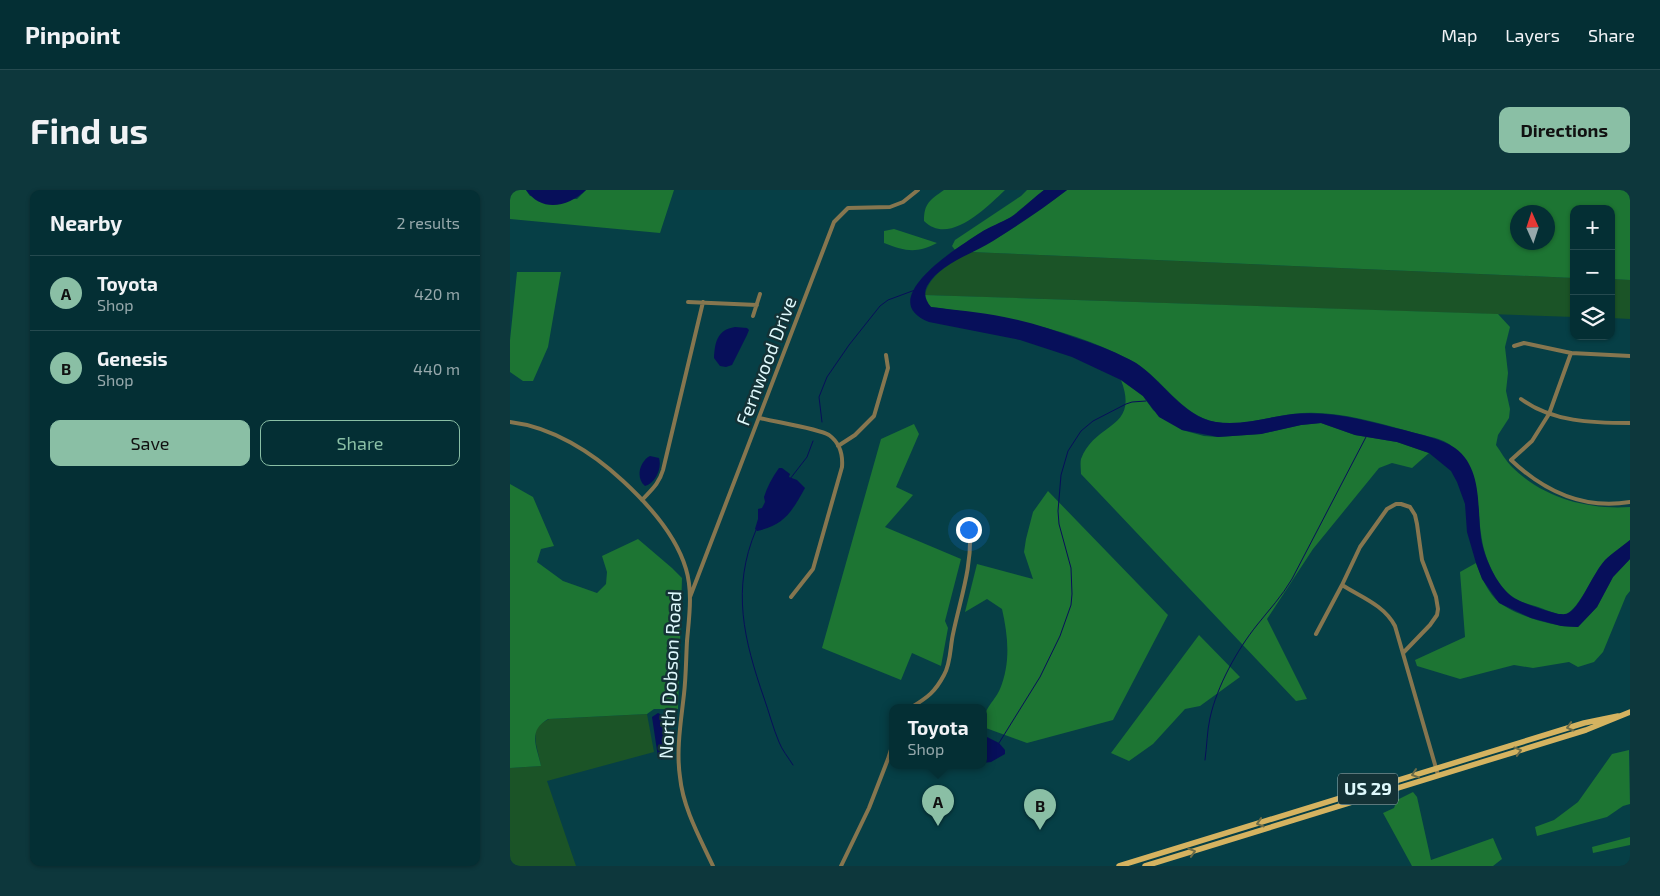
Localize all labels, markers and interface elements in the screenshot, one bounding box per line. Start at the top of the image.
text: Pinpoint [25,20,120,49]
text: Map [1441,24,1477,46]
text: Layers [1505,24,1560,46]
text: Share [1588,24,1635,46]
button: Directions [1499,107,1630,153]
text: Find us [30,109,148,151]
north arrow [1510,205,1555,250]
map controls [1570,205,1615,340]
button: + [1570,205,1615,250]
text: Nearby [50,210,122,235]
text: 2 results [397,213,460,232]
button: − [1570,250,1615,295]
text: Toyota [97,272,158,295]
text: A [61,284,71,303]
text: 420 m [414,284,460,303]
street label: Fernwood Drive [730,293,801,429]
text: Shop [97,295,134,314]
button: layers [1570,295,1615,340]
text: Genesis [97,347,168,370]
text: B [61,359,71,378]
text: 440 m [413,359,460,378]
text: Shop [97,370,134,389]
button: Save [50,420,250,466]
button: Share [260,420,460,466]
your location [956,517,982,543]
street label: North Dobson Road [654,590,685,759]
popup [889,704,987,769]
text: Toyota [908,716,968,739]
one-way arrow [1567,721,1575,731]
text: Shop [908,739,944,758]
one-way arrow [1514,746,1522,756]
one-way arrow [1411,769,1420,779]
road number: US 29 [1338,774,1398,804]
pin: A [922,785,954,826]
pin: B [1024,789,1056,830]
one-way arrow [1256,817,1265,827]
one-way arrow [1187,847,1196,857]

